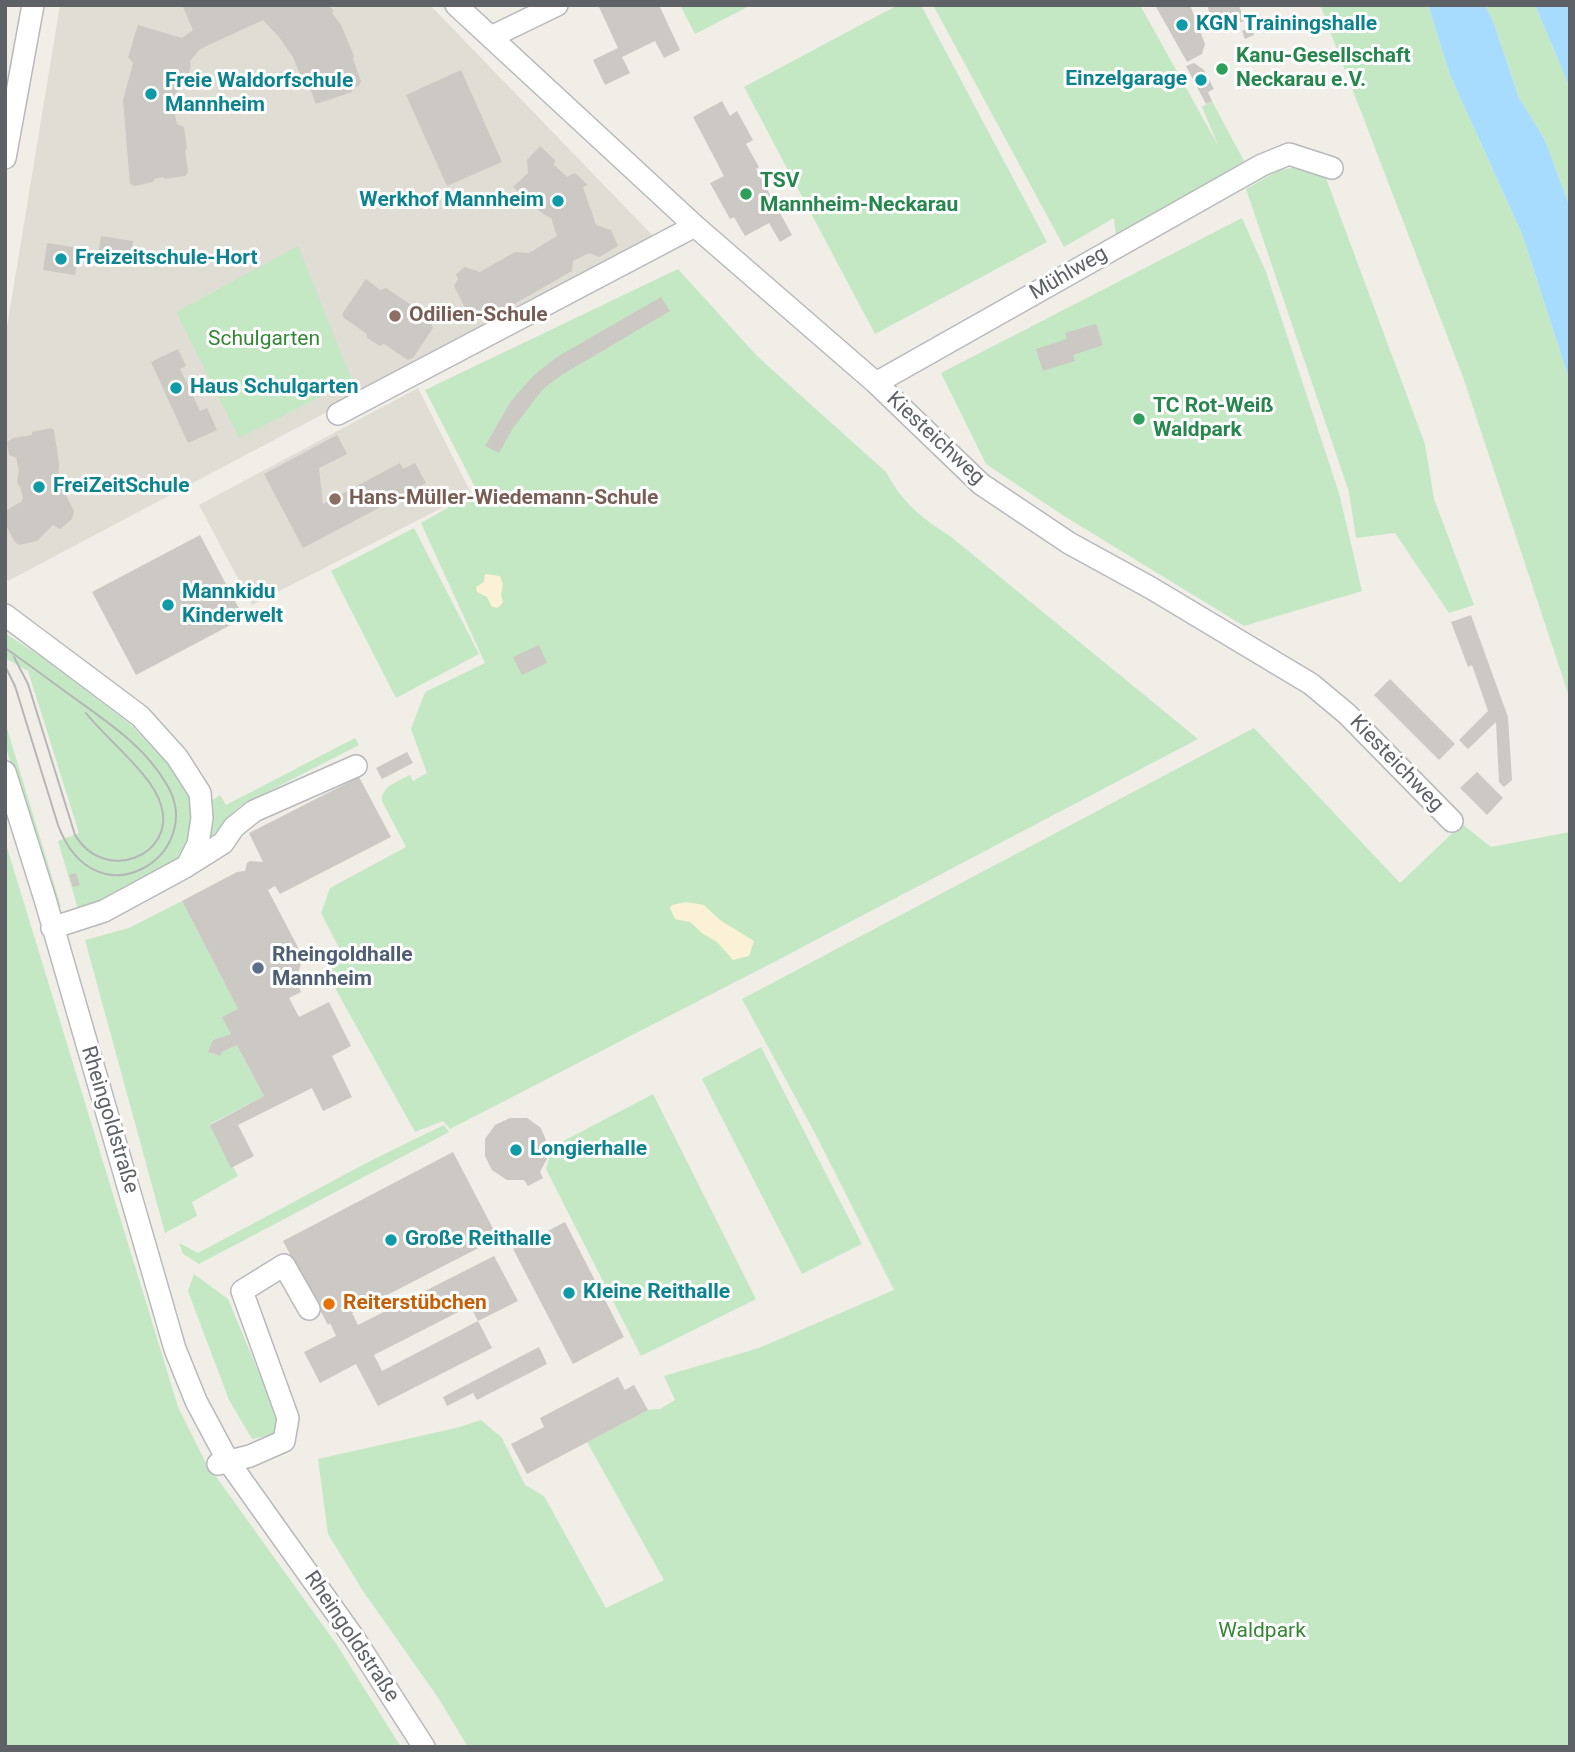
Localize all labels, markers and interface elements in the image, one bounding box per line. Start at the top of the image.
place label: KGN Trainingshalle [1196,12,1377,38]
marker: KGN Trainingshalle [1174,17,1190,33]
place label: Kanu-Gesellschaft Neckarau e.V. [1236,44,1411,94]
marker: Kanu-Gesellschaft Neckarau e.V. [1214,61,1230,77]
place label: Einzelgarage [1065,67,1187,93]
place label: Freie Waldorfschule Mannheim [165,69,353,119]
marker: Einzelgarage [1193,72,1209,88]
marker: Freie Waldorfschule Mannheim [143,86,159,102]
place label: TSV Mannheim-Neckarau [760,169,958,219]
marker: TSV Mannheim-Neckarau [738,186,754,202]
place label: Werkhof Mannheim [359,188,544,214]
marker: Werkhof Mannheim [550,193,566,209]
street label: Mühlweg [1026,242,1112,306]
place label: Freizeitschule-Hort [75,246,258,272]
marker: Freizeitschule-Hort [53,251,69,267]
place label: Odilien-Schule [409,303,548,329]
marker: Odilien-Schule [387,308,403,324]
park label: Schulgarten [208,327,320,353]
place label: Haus Schulgarten [190,375,358,401]
marker: Haus Schulgarten [168,380,184,396]
street label: Kiesteichweg [881,387,989,491]
place label: TC Rot-Weiß Waldpark [1153,394,1274,444]
marker: TC Rot-Weiß Waldpark [1131,411,1147,427]
place label: FreiZeitSchule [53,474,189,500]
marker: FreiZeitSchule [31,479,47,495]
place label: Hans-Müller-Wiedemann-Schule [349,486,658,512]
marker: Hans-Müller-Wiedemann-Schule [327,491,343,507]
place label: Mannkidu Kinderwelt [182,580,283,630]
marker: Mannkidu Kinderwelt [160,597,176,613]
street label: Kiesteichweg [1344,710,1448,818]
place label: Rheingoldhalle Mannheim [272,943,413,993]
marker: Rheingoldhalle Mannheim [250,960,266,976]
street label: Rheingoldstraße [75,1043,143,1197]
place label: Longierhalle [530,1137,647,1163]
marker: Longierhalle [508,1142,524,1158]
place label: Große Reithalle [405,1227,551,1253]
marker: Große Reithalle [383,1232,399,1248]
place label: Kleine Reithalle [583,1280,730,1306]
marker: Kleine Reithalle [561,1285,577,1301]
place label: Reiterstübchen [343,1291,487,1317]
marker: Reiterstübchen [321,1296,337,1312]
street label: Rheingoldstraße [298,1567,404,1707]
park label: Waldpark [1218,1619,1306,1645]

